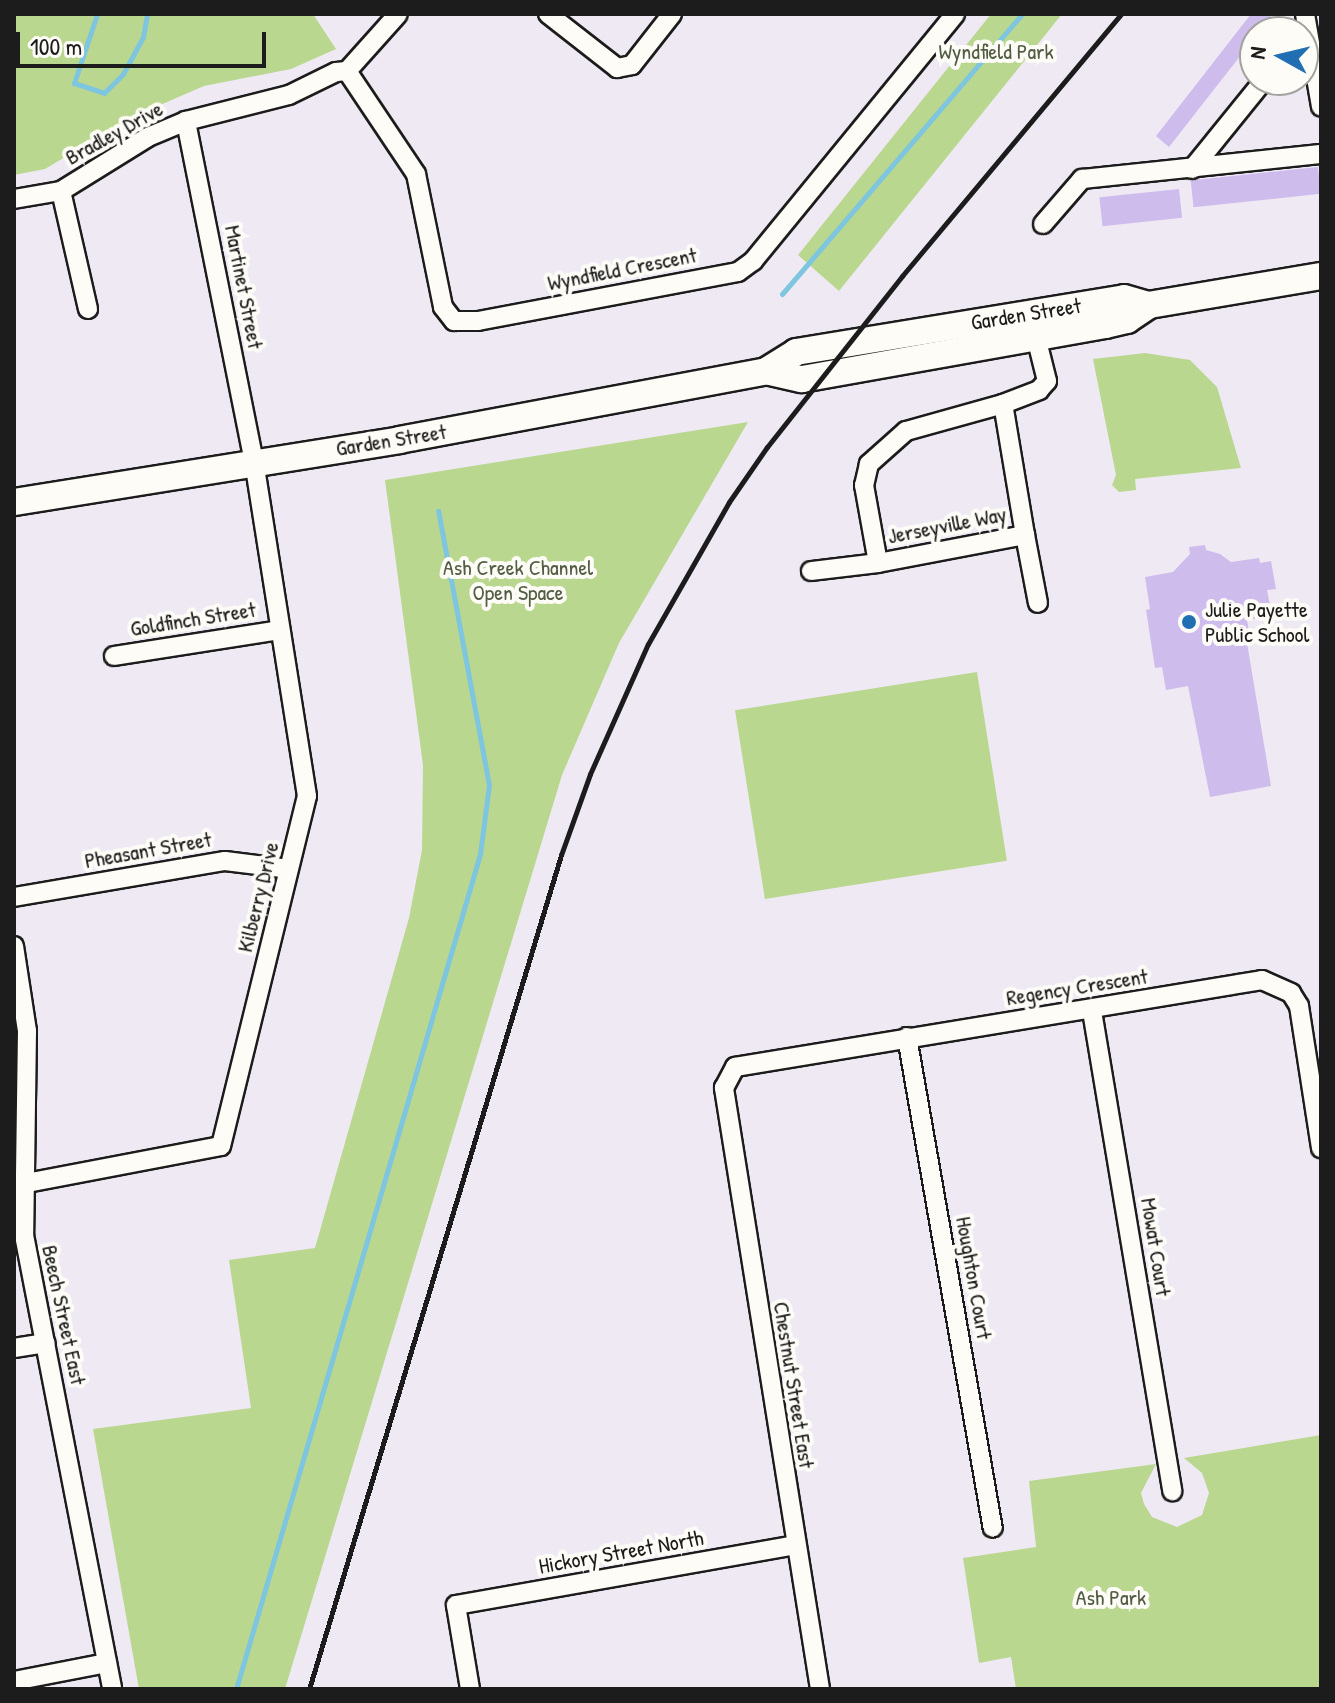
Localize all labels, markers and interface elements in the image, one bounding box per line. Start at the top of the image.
scale bar [20,16,270,66]
north arrow [1239,16,1319,96]
text: 100 m [30,30,82,62]
park label: Wyndfield Park [938,39,1054,65]
text: N [1242,45,1273,61]
street label: Bradley Drive [61,95,167,171]
street label: Martinet Street [219,223,269,351]
street label: Wyndfield Crescent [545,242,699,296]
street label: Garden Street [969,292,1083,336]
street label: Garden Street [334,418,448,462]
street label: Jerseyville Way [885,501,1009,549]
park label: Ash Creek Channel Open Space [443,554,593,606]
street label: Goldfinch Street [128,596,258,642]
place label: Julie Payette Public School [1205,596,1309,648]
marker: Julie Payette Public School [1180,613,1198,631]
street label: Pheasant Street [83,826,213,874]
street label: Kilberry Drive [232,839,284,955]
street label: Regency Crescent [1004,963,1150,1011]
street label: Mowat Court [1135,1196,1177,1298]
street label: Houghton Court [950,1215,998,1341]
street label: Beech Street East [36,1243,92,1387]
street label: Chestnut Street East [768,1300,820,1470]
street label: Hickory Street North [537,1525,705,1579]
park label: Ash Park [1076,1585,1146,1611]

